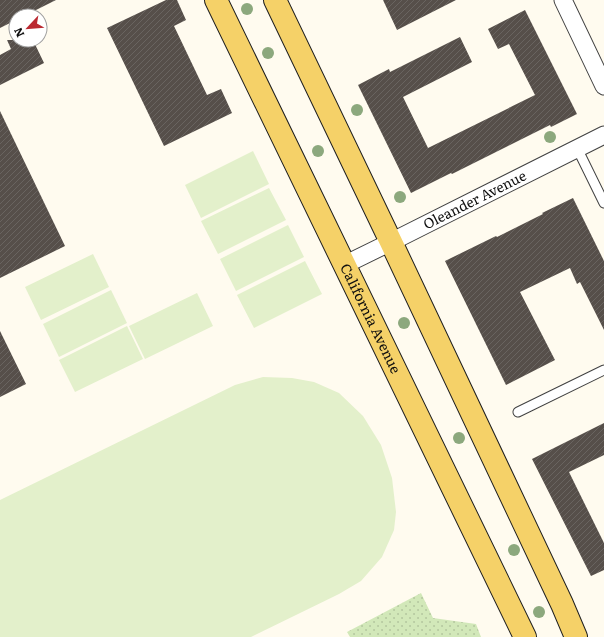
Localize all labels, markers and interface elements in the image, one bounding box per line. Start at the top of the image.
north arrow [8,8,48,48]
text: N [9,25,27,40]
street label: Oleander Avenue [419,165,529,233]
street label: California Avenue [336,260,407,376]

